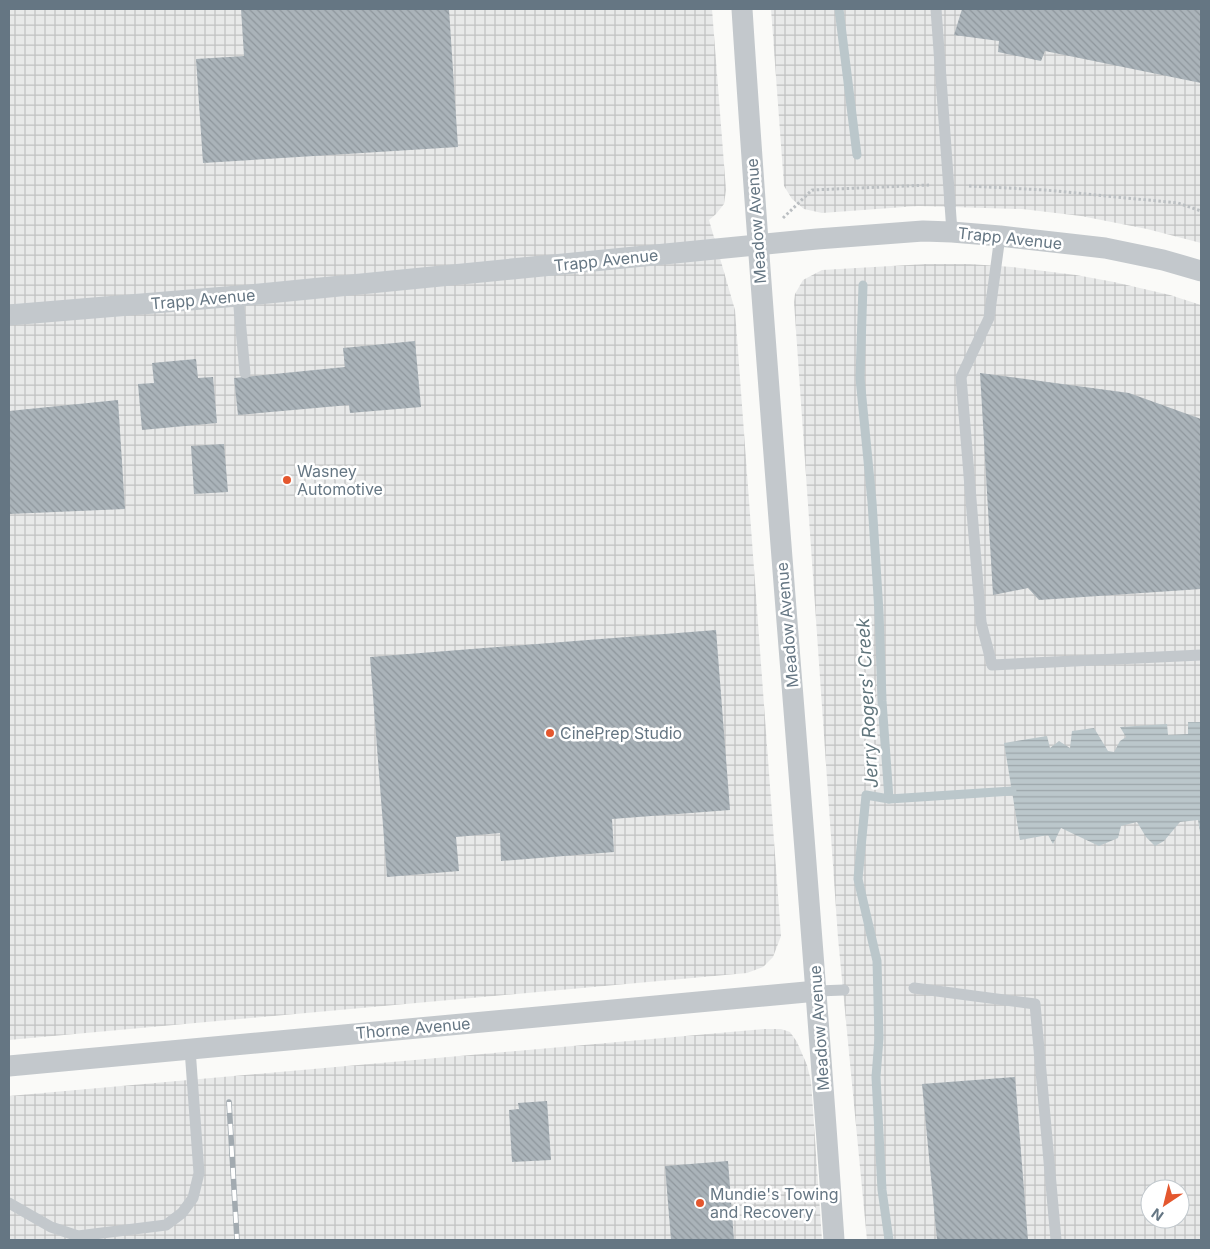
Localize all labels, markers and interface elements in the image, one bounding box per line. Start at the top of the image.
street label: Meadow Avenue [742,158,770,284]
street label: Trapp Avenue [957,223,1063,253]
street label: Trapp Avenue [553,245,659,275]
street label: Trapp Avenue [150,284,256,314]
place label: Wasney Automotive [297,461,383,499]
marker: Wasney Automotive [281,474,293,486]
street label: Meadow Avenue [772,561,802,689]
water label: Jerry Rogers' Creek [852,616,882,789]
place label: CinePrep Studio [560,723,682,743]
marker: CinePrep Studio [544,727,556,739]
street label: Meadow Avenue [805,965,833,1091]
street label: Thorne Avenue [355,1013,471,1043]
north arrow [1140,1179,1190,1229]
place label: Mundie's Towing and Recovery [710,1184,839,1222]
marker: Mundie's Towing and Recovery [694,1197,706,1209]
text: N [1148,1205,1167,1225]

